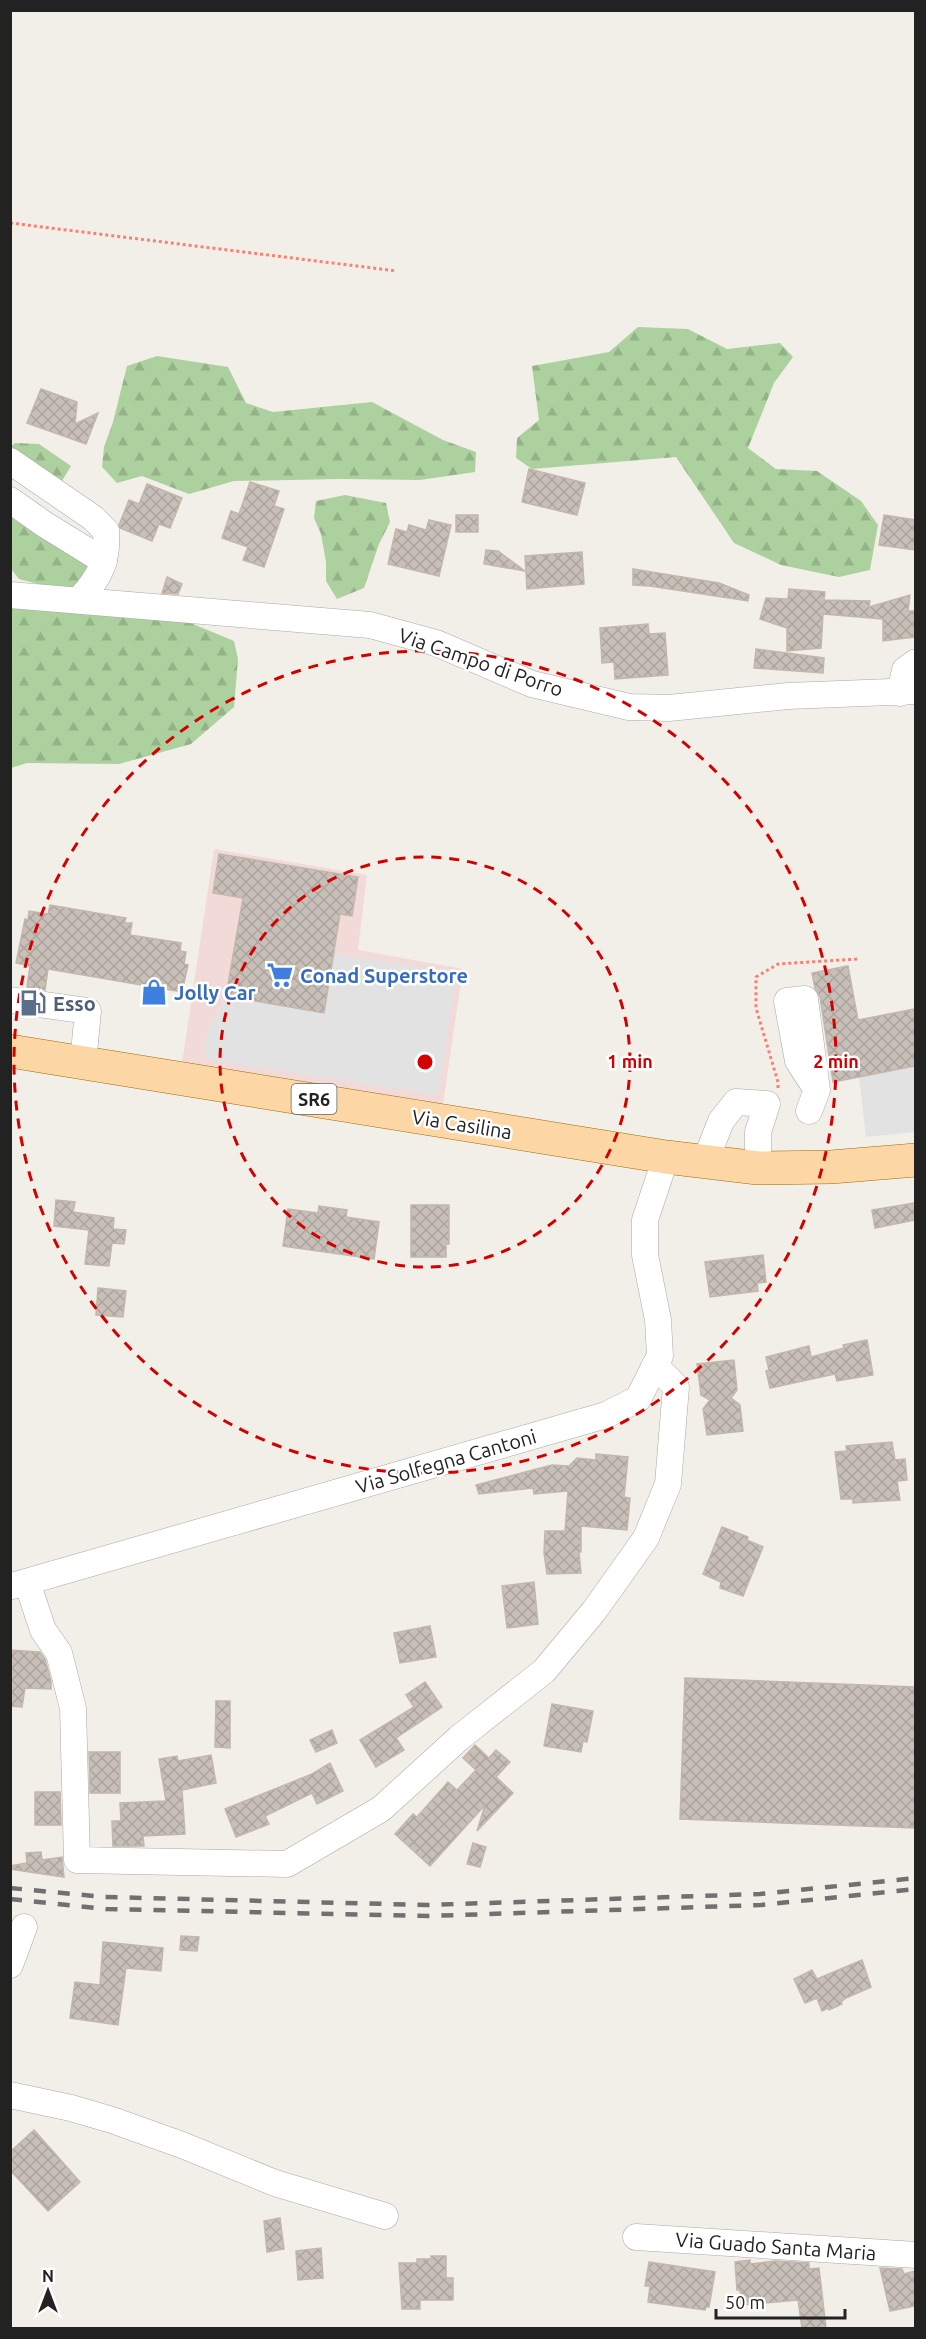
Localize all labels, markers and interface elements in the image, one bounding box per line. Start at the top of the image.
street label: Via Campo di Porro [396,623,566,701]
supermarket icon: Conad Superstore [265,960,295,990]
place label: Conad Superstore [300,964,468,987]
shop icon: Jolly Car [139,977,169,1007]
place label: Jolly Car [174,981,257,1004]
fuel station icon: Esso [18,988,48,1018]
place label: Esso [53,992,96,1015]
text: 1 min [607,1051,653,1071]
text: 2 min [813,1051,859,1071]
centre of rings [415,1052,435,1072]
road number: SR6 [292,1084,336,1114]
street label: Via Casilina [410,1105,514,1143]
street label: Via Solfegna Cantoni [353,1424,539,1498]
street label: Via Guado Santa Maria [675,2228,877,2264]
north arrow [18,2261,78,2321]
text: N [42,2267,54,2285]
scale bar [716,2282,845,2320]
text: 50 m [725,2292,765,2312]

